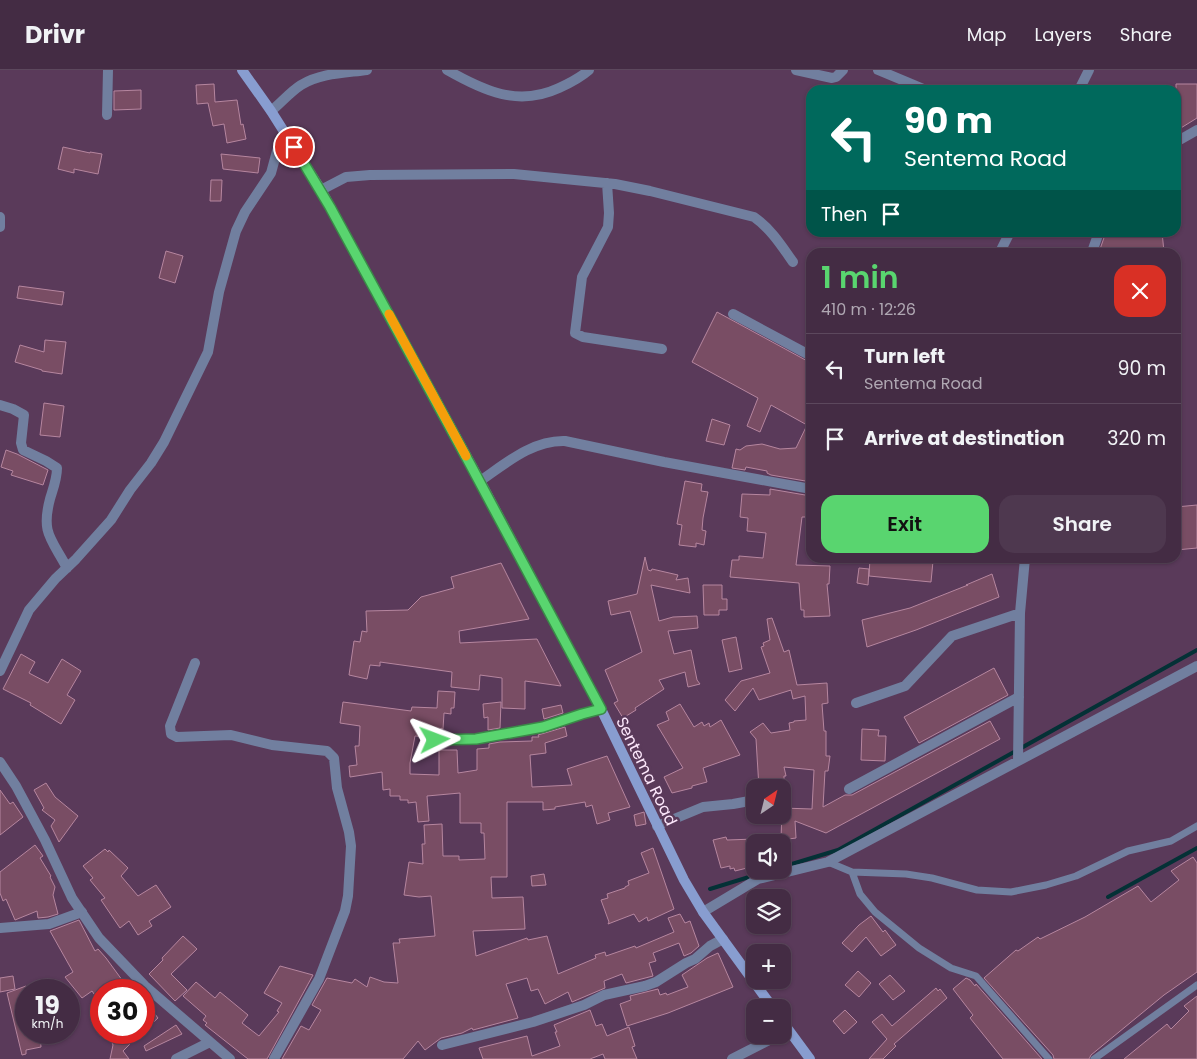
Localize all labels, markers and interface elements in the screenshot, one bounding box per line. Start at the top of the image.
text: Drivr [25,18,85,51]
text: Map [967,22,1007,47]
text: Layers [1035,22,1092,47]
text: Share [1120,22,1172,47]
text: 90 m [904,96,993,145]
icon: left [821,105,886,170]
pin [273,126,315,168]
icon: arrive [280,133,308,161]
text: Sentema Road [904,143,1067,174]
icon: arrive [877,200,905,228]
text: Then [821,201,867,228]
text: 1 min [821,256,899,299]
button: close [1114,265,1166,317]
text: 410 m · 12:26 [821,298,916,321]
text: Turn left [864,343,945,370]
icon: left [821,355,849,383]
text: 90 m [1117,355,1166,382]
text: Sentema Road [864,372,982,395]
icon: arrive [821,425,849,453]
text: Arrive at destination [864,425,1065,452]
text: 320 m [1107,425,1166,452]
button: Exit [821,495,989,553]
button: Share [999,495,1166,553]
position arrow [408,713,460,765]
street label: Sentema Road [610,713,683,829]
north arrow [746,779,791,824]
map controls [746,779,791,1044]
button: sound [746,834,791,879]
button: layers [746,889,791,934]
button: + [746,944,791,989]
speed limit sign: 30 [90,979,155,1044]
text: 19 [35,988,60,1023]
button: − [746,999,791,1044]
text: km/h [32,1015,63,1032]

